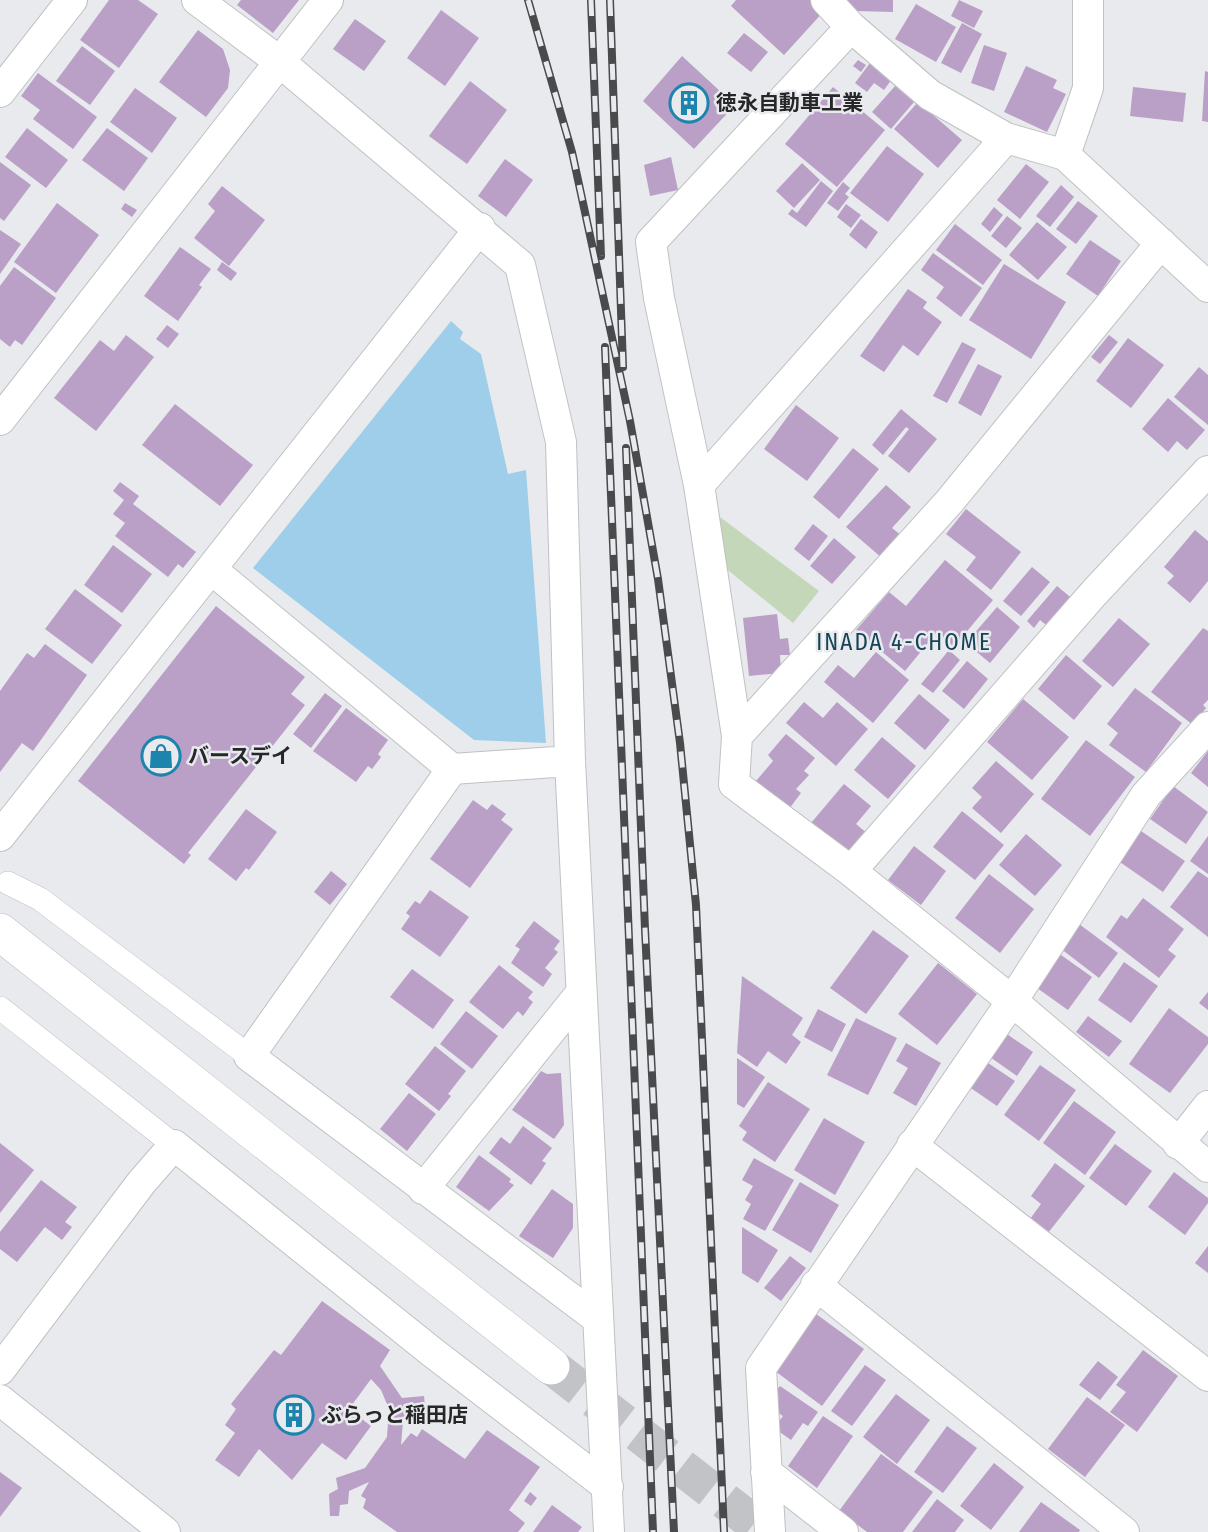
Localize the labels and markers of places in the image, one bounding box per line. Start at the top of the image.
building icon: 徳永自動車工業 [668,82,710,124]
place label: 徳永自動車工業 [716,90,863,116]
shop icon: バースデイ [140,735,182,777]
place label: バースデイ [188,743,292,769]
building icon: ぶらっと稲田店 [273,1394,315,1436]
place label: ぶらっと稲田店 [321,1402,468,1428]

